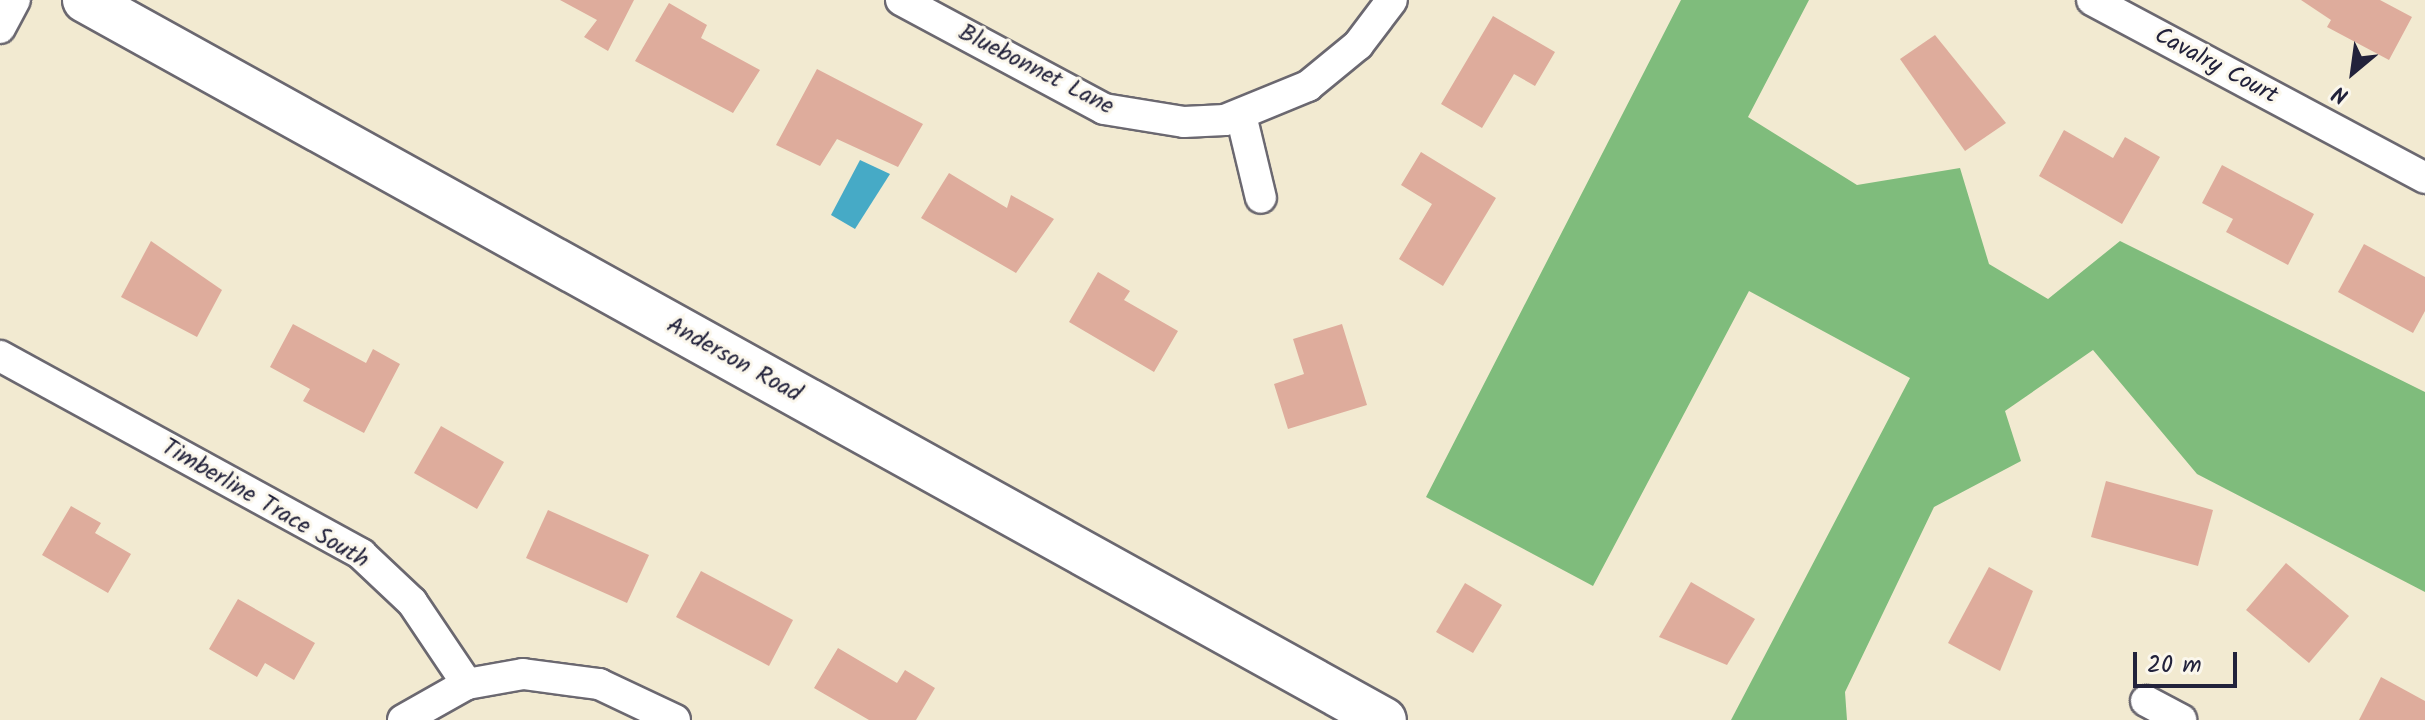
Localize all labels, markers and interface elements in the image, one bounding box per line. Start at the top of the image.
street label: Bluebonnet Lane [954,19,1118,121]
street label: Cavalry Court [2149,21,2283,111]
north arrow [2313,32,2393,112]
text: N [2327,75,2356,112]
street label: Anderson Road [662,311,806,409]
street label: Timberline Trace South [156,433,374,575]
scale bar [2137,636,2241,686]
text: 20 m [2147,646,2202,685]

